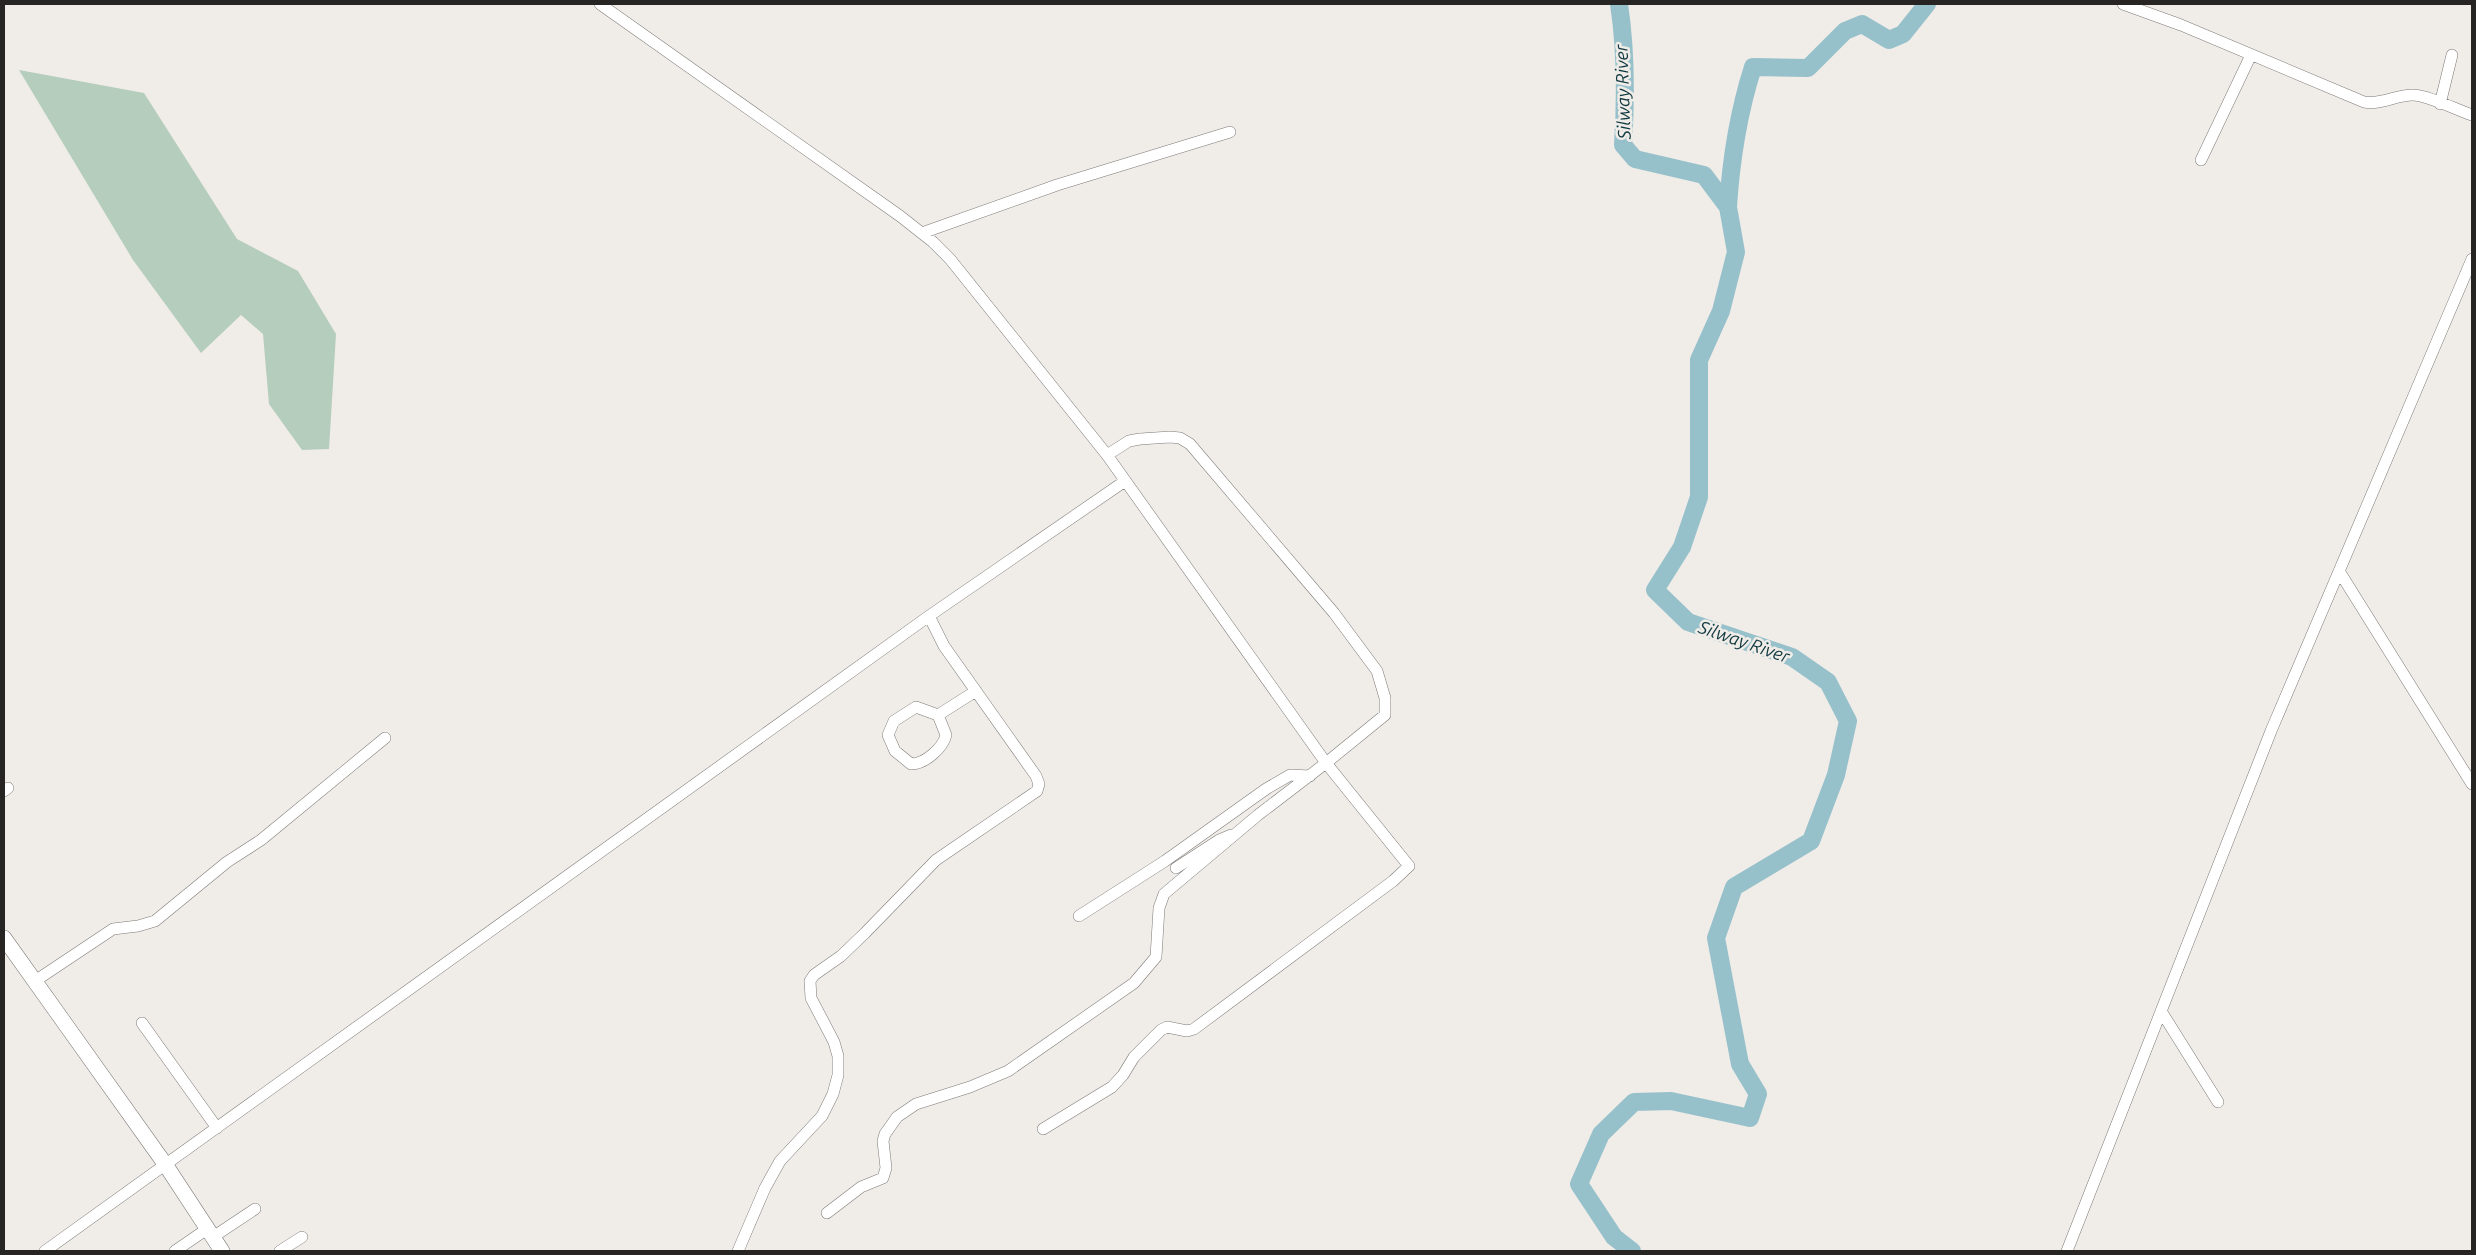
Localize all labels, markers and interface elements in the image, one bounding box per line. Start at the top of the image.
water label: Silway River [1610,43,1634,141]
water label: Silway River [1695,616,1793,666]

